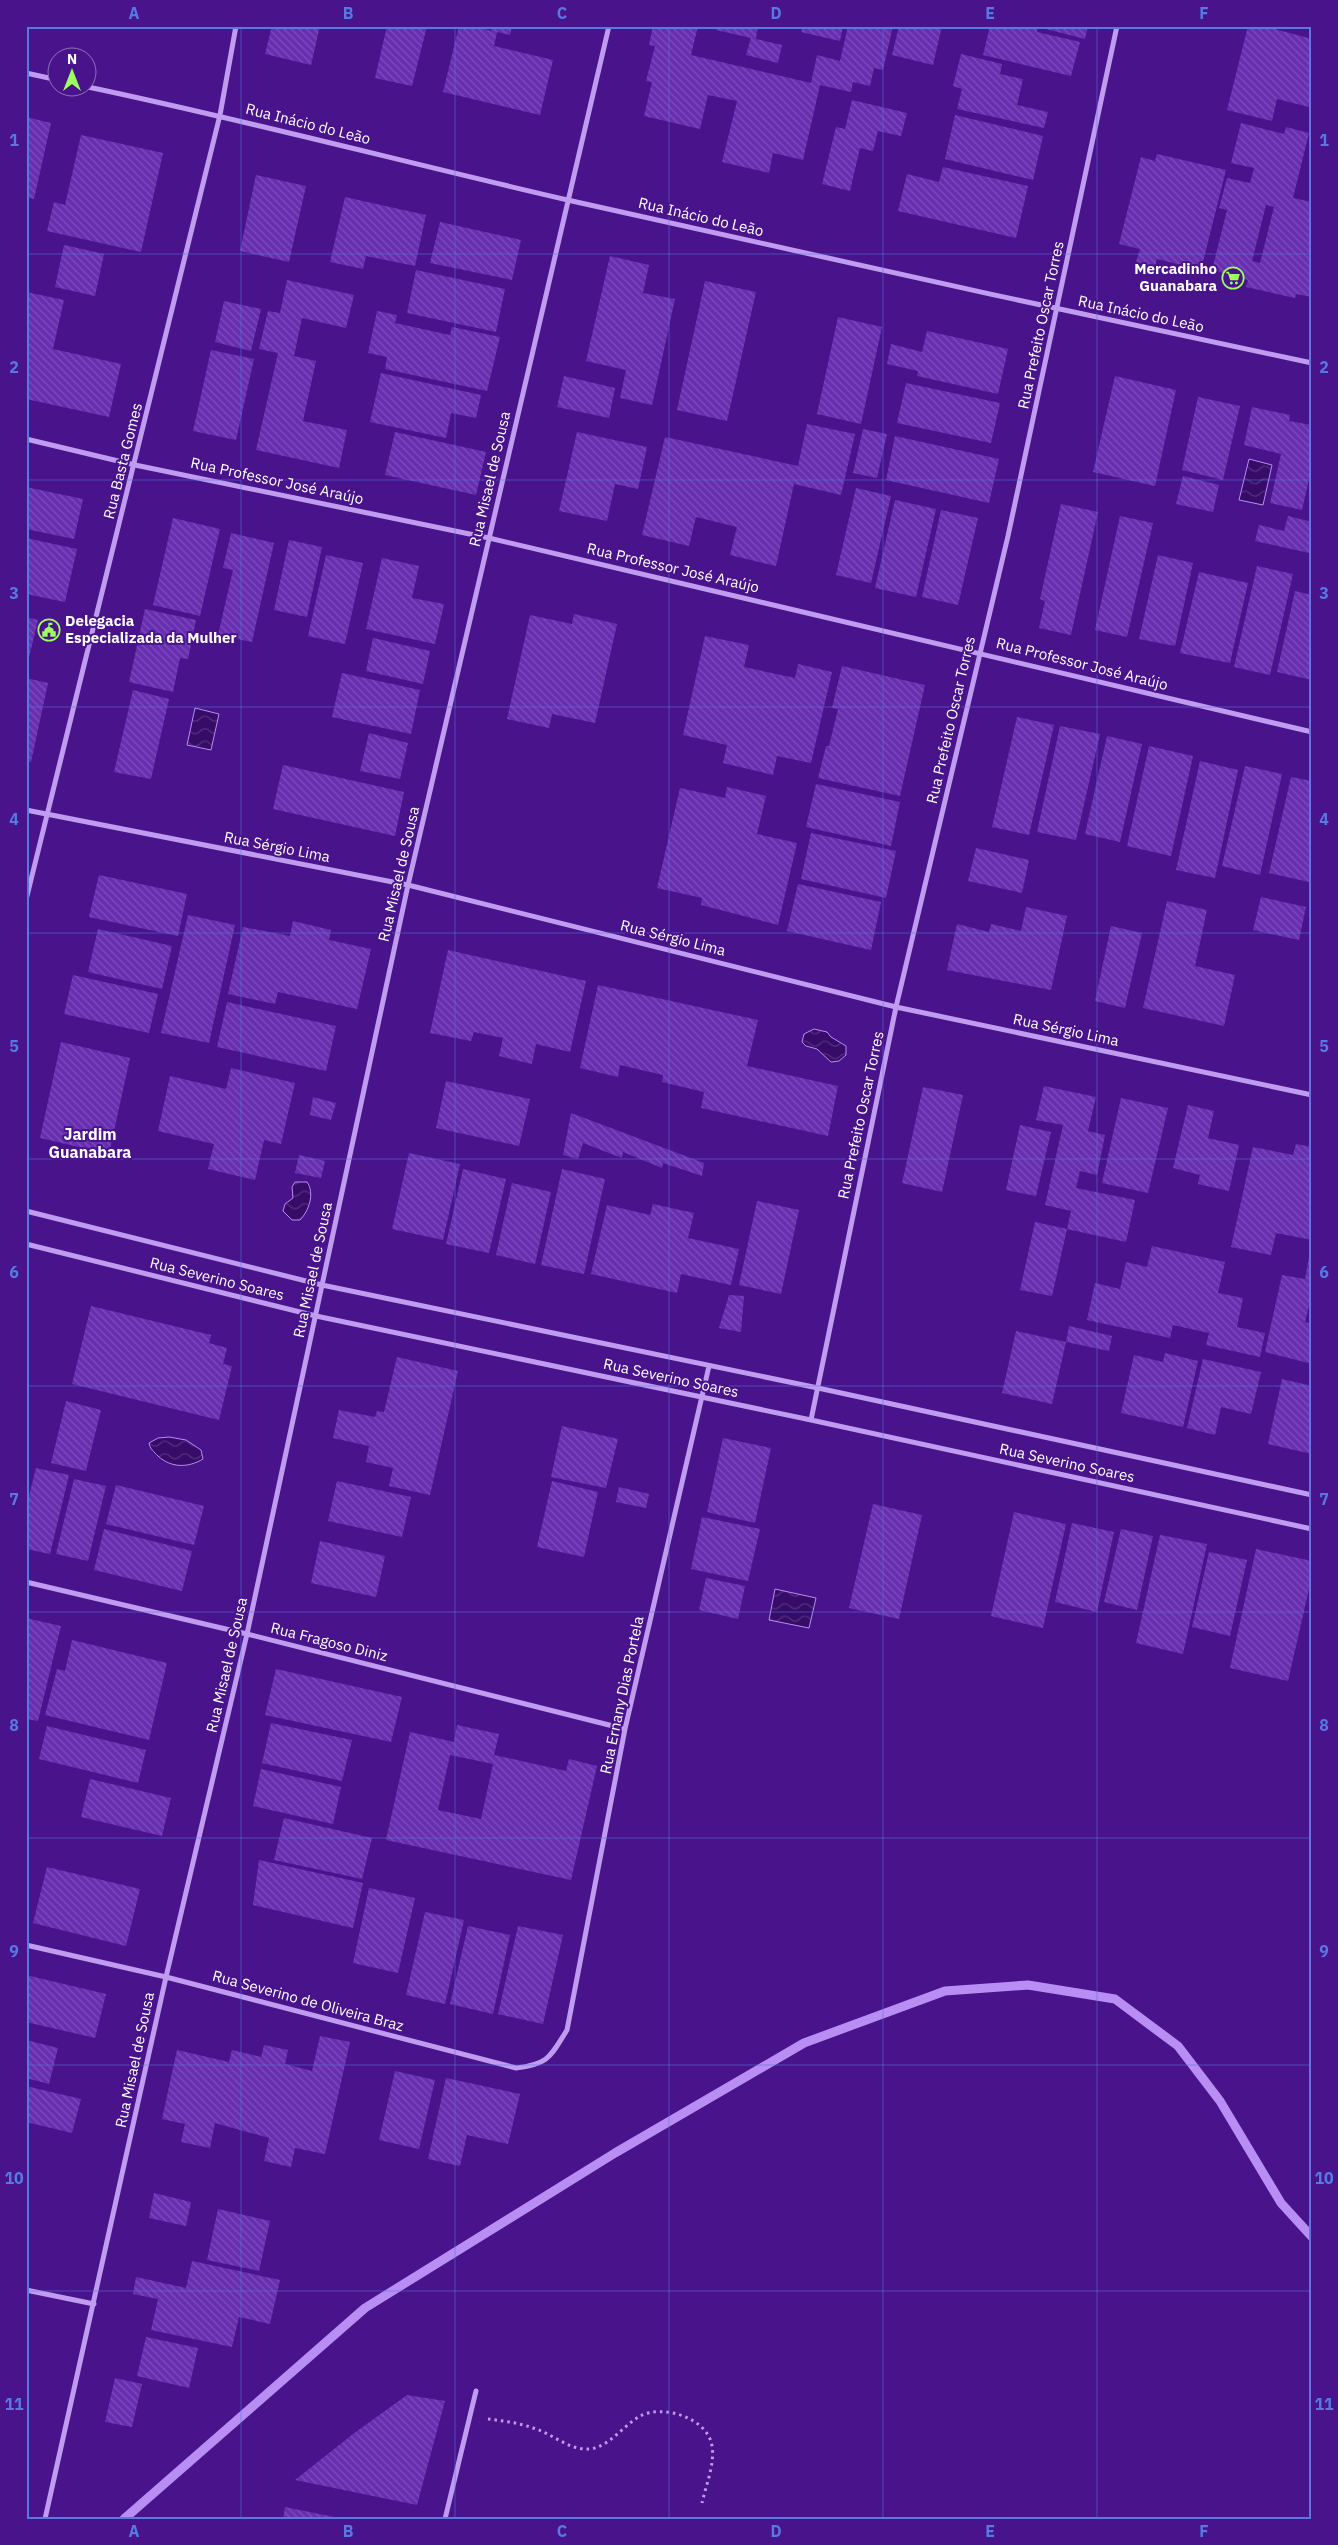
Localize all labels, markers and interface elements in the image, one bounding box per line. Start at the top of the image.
text: A [129,3,140,23]
text: B [343,3,354,23]
text: C [557,3,567,23]
text: D [770,3,782,23]
text: E [985,3,995,23]
text: F [1199,3,1209,23]
north arrow [48,48,98,98]
text: N [67,50,77,68]
street label: Rua Inácio do Leão [244,99,373,148]
text: 1 [9,130,19,150]
text: 1 [1319,130,1329,150]
street label: Rua Inácio do Leão [637,193,766,240]
street label: Rua Prefeito Oscar Torres [1013,239,1068,411]
place label: Mercadinho Guanabara [1134,259,1217,295]
supermarket icon: Mercadinho Guanabara [1221,266,1245,290]
street label: Rua Inácio do Leão [1076,291,1206,336]
text: 2 [9,357,19,377]
text: 2 [1319,357,1329,377]
street label: Rua Basta Gomes [99,401,146,521]
street label: Rua Misael de Sousa [465,409,514,548]
street label: Rua Professor José Araújo [189,453,365,508]
street label: Rua Professor José Araújo [585,538,761,597]
text: 3 [9,583,19,603]
text: 3 [1319,583,1329,603]
place label: Delegacia Especializada da Mulher [65,611,237,647]
public building icon: Delegacia Especializada da Mulher [37,618,61,642]
street label: Rua Professor José Araújo [994,633,1170,694]
street label: Rua Prefeito Oscar Torres [922,634,979,805]
street label: Rua Misael de Sousa [374,804,423,943]
text: 4 [9,809,19,829]
text: 4 [1319,809,1329,829]
street label: Rua Sérgio Lima [222,827,332,866]
street label: Rua Sérgio Lima [619,915,728,960]
street label: Rua Sérgio Lima [1011,1009,1121,1050]
street label: Rua Prefeito Oscar Torres [833,1029,888,1201]
text: 5 [9,1036,19,1056]
text: 5 [1319,1036,1329,1056]
district label: Jardim Guanabara [49,1124,131,1162]
street label: Rua Misael de Sousa [289,1200,336,1339]
street label: Rua Severino Soares [148,1253,286,1304]
text: 6 [9,1262,19,1282]
text: 6 [1319,1262,1329,1282]
street label: Rua Severino Soares [602,1354,740,1401]
street label: Rua Severino Soares [998,1439,1136,1486]
text: 7 [9,1489,19,1509]
text: 7 [1319,1489,1329,1509]
street label: Rua Misael de Sousa [202,1595,251,1734]
street label: Rua Ernany Dias Portela [595,1614,648,1776]
street label: Rua Fragoso Diniz [269,1618,390,1665]
text: 8 [9,1715,19,1735]
text: 8 [1319,1715,1329,1735]
text: 9 [9,1941,19,1961]
text: 9 [1319,1941,1329,1961]
street label: Rua Severino de Oliveira Braz [210,1966,406,2035]
street label: Rua Misael de Sousa [111,1990,158,2129]
text: 10 [4,2168,24,2188]
text: 10 [1314,2168,1334,2188]
text: 11 [4,2394,24,2414]
text: 11 [1314,2394,1334,2414]
text: A [129,2521,140,2541]
text: B [343,2521,354,2541]
text: C [557,2521,567,2541]
text: D [770,2521,782,2541]
text: E [985,2521,995,2541]
text: F [1199,2521,1209,2541]

